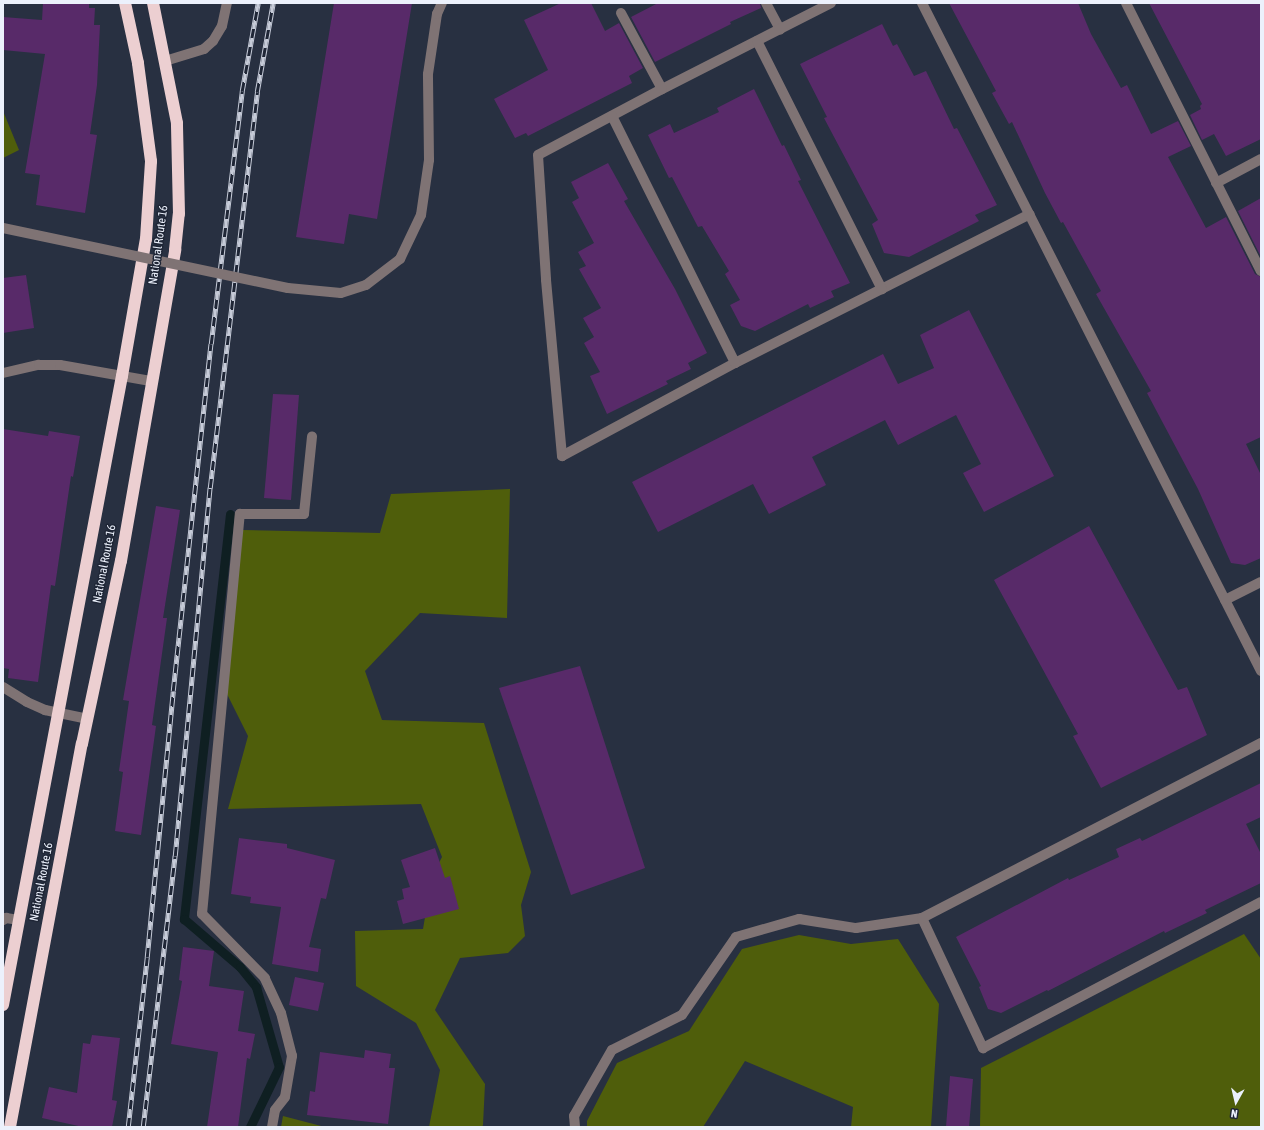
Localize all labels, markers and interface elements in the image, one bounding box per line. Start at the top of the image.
street label: National Route 16 [146,204,172,286]
street label: National Route 16 [90,523,120,605]
street label: National Route 16 [27,841,57,923]
north arrow [1216,1082,1256,1122]
text: N [1230,1107,1238,1120]

